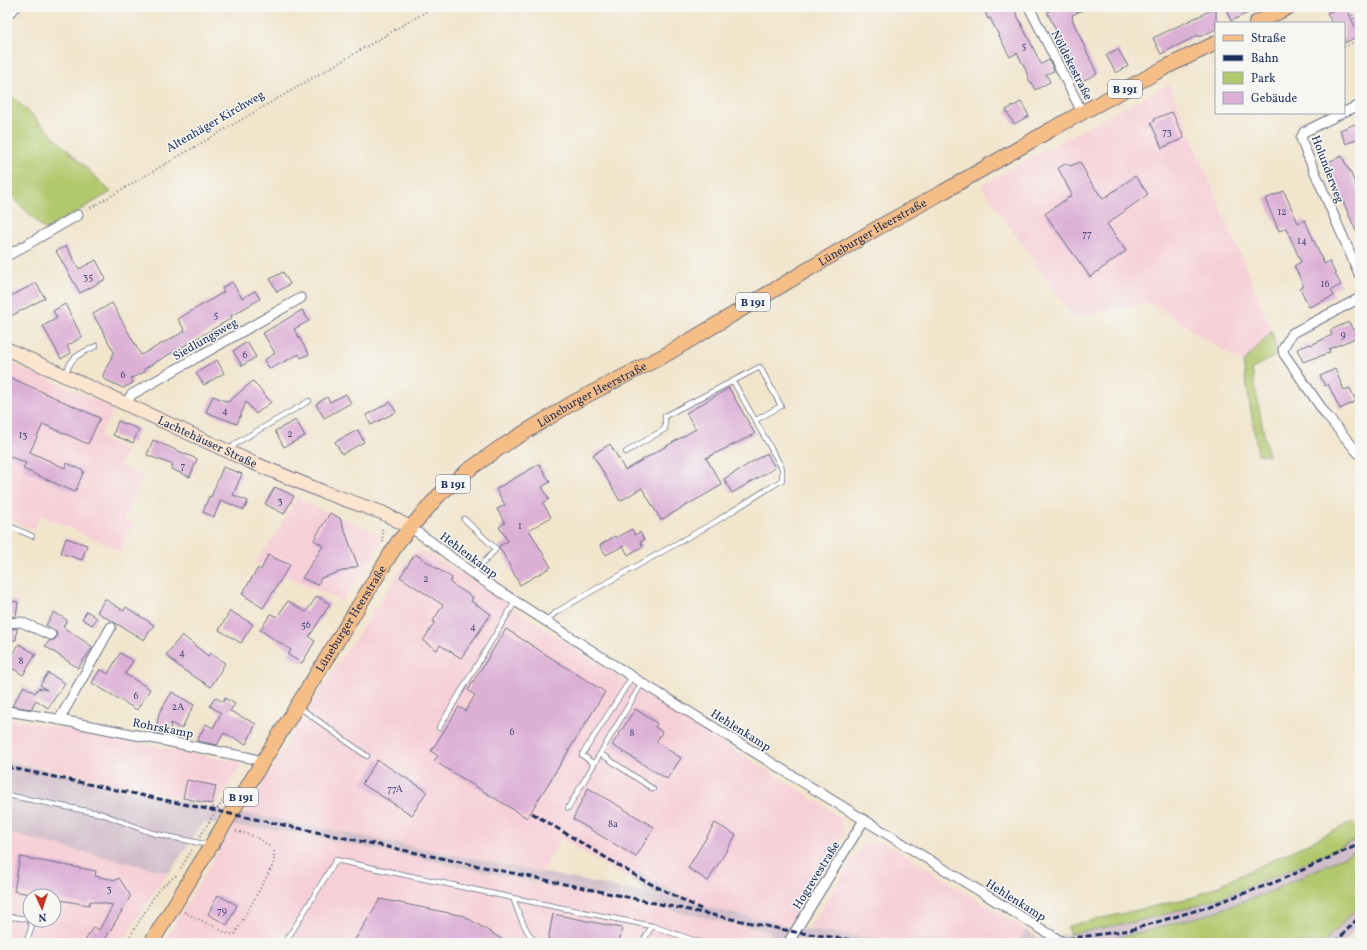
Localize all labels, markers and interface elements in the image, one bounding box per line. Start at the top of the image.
legend [1215,22,1345,114]
street label: Nöldekestraße [1047,28,1096,103]
text: Straße [1251,31,1286,47]
house number: 5 [1022,39,1027,53]
text: Bahn [1251,51,1279,67]
text: Park [1251,71,1276,87]
road number: B 191 [1108,80,1142,98]
street label: Altenhäger Kirchweg [163,87,268,157]
text: Gebäude [1251,91,1298,107]
house number: 73 [1162,125,1172,139]
street label: Holunderweg [1307,133,1347,206]
street label: Lüneburger Heerstraße [816,195,930,271]
house number: 12 [1277,205,1287,219]
house number: 77 [1082,227,1092,241]
house number: 14 [1297,234,1307,248]
house number: 35 [83,270,93,284]
house number: 16 [1321,277,1329,291]
road number: B 191 [736,293,770,311]
house number: 5 [214,308,219,322]
street label: Siedlungsweg [170,315,241,365]
house number: 9 [1340,328,1346,342]
house number: 6 [242,348,248,362]
street label: Lüneburger Heerstraße [535,359,650,432]
house number: 6 [120,368,126,382]
house number: 4 [222,404,228,418]
street label: Lachtehäuser Straße [155,413,259,473]
house number: 2 [287,427,293,441]
house number: 13 [18,428,28,442]
house number: 7 [181,459,186,473]
road number: B 191 [436,475,470,493]
house number: 3 [277,494,283,508]
house number: 1 [518,519,522,533]
street label: Hehlenkamp [436,529,501,583]
street label: Lüneburger Heerstraße [313,562,391,676]
house number: 2 [423,572,429,586]
house number: 56 [301,618,311,632]
house number: 4 [470,620,476,634]
house number: 4 [179,646,185,660]
house number: 8 [18,654,24,668]
house number: 6 [133,689,139,703]
house number: 2A [172,700,184,714]
street label: Hehlenkamp [707,706,774,756]
street label: Rohrskamp [131,715,195,743]
house number: 6 [509,725,515,739]
house number: 8 [629,726,635,740]
house number: 77A [387,782,403,796]
road number: B 191 [224,788,258,806]
house number: 8a [608,817,618,831]
street label: Hogrevestraße [790,838,844,913]
street label: Hehlenkamp [982,876,1049,926]
house number: 3 [106,882,112,896]
north arrow [22,888,62,928]
house number: 79 [217,904,227,918]
text: N [38,909,47,924]

